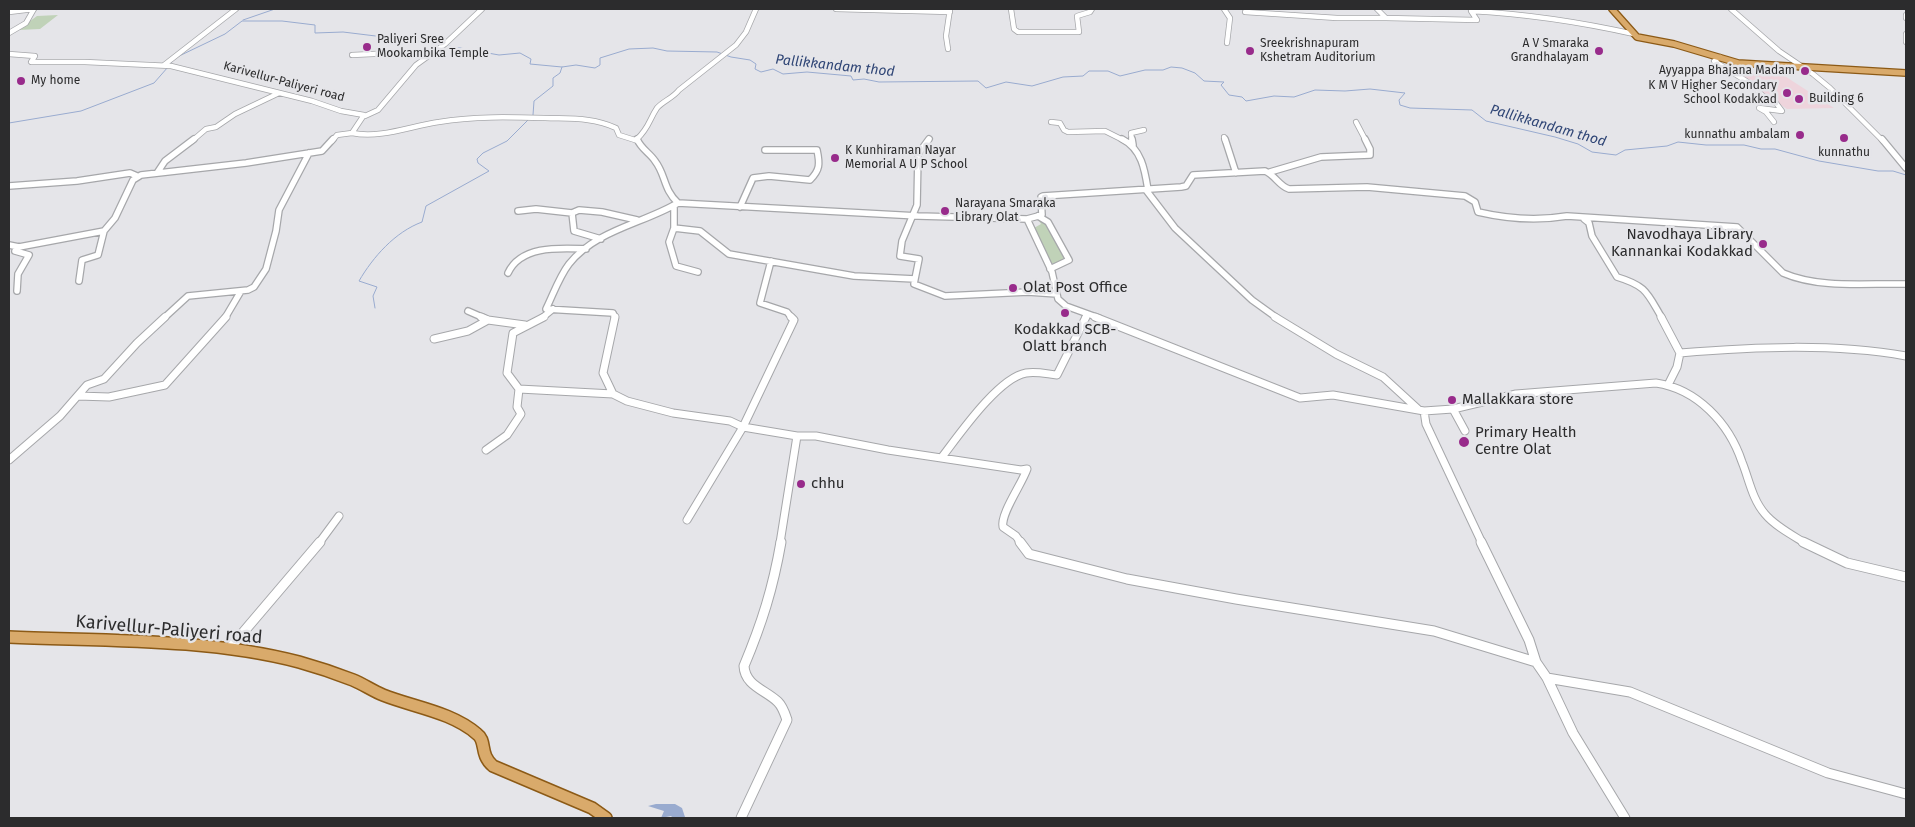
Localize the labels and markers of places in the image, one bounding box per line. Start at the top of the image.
place label: Paliyeri Sree Mookambika Temple [377,33,489,61]
place label: Sreekrishnapuram Kshetram Auditorium [1260,37,1376,65]
place label: A V Smaraka Grandhalayam [1511,37,1589,65]
marker: Paliyeri Sree Mookambika Temple [361,41,373,53]
marker: Sreekrishnapuram Kshetram Auditorium [1244,45,1256,57]
marker: A V Smaraka Grandhalayam [1593,45,1605,57]
place label: Ayyappa Bhajana Madam [1659,64,1795,78]
marker: Ayyappa Bhajana Madam [1799,65,1811,77]
place label: My home [31,74,80,88]
marker: My home [15,75,27,87]
place label: K M V Higher Secondary School Kodakkad [1648,79,1777,107]
marker: K M V Higher Secondary School Kodakkad [1781,87,1793,99]
place label: Building 6 [1809,92,1864,106]
marker: Building 6 [1793,93,1805,105]
place label: kunnathu ambalam [1684,128,1790,142]
marker: kunnathu ambalam [1794,129,1806,141]
marker: kunnathu [1838,132,1850,144]
place label: K Kunhiraman Nayar Memorial A U P School [845,144,967,172]
place label: kunnathu [1818,146,1870,160]
marker: K Kunhiraman Nayar Memorial A U P School [829,152,841,164]
place label: Narayana Smaraka Library Olat [955,197,1056,225]
marker: Narayana Smaraka Library Olat [939,205,951,217]
place label: Navodhaya Library Kannankai Kodakkad [1611,226,1753,261]
marker: Navodhaya Library Kannankai Kodakkad [1757,238,1769,250]
place label: Olat Post Office [1023,279,1128,297]
marker: Olat Post Office [1007,282,1019,294]
marker: Kodakkad SCB- Olatt branch [1059,307,1071,319]
place label: Kodakkad SCB- Olatt branch [1014,321,1116,356]
place label: Mallakkara store [1462,391,1574,409]
marker: Mallakkara store [1446,394,1458,406]
place label: Primary Health Centre Olat [1475,424,1576,459]
marker: Primary Health Centre Olat [1457,435,1471,449]
place label: chhu [811,475,844,493]
marker: chhu [795,478,807,490]

